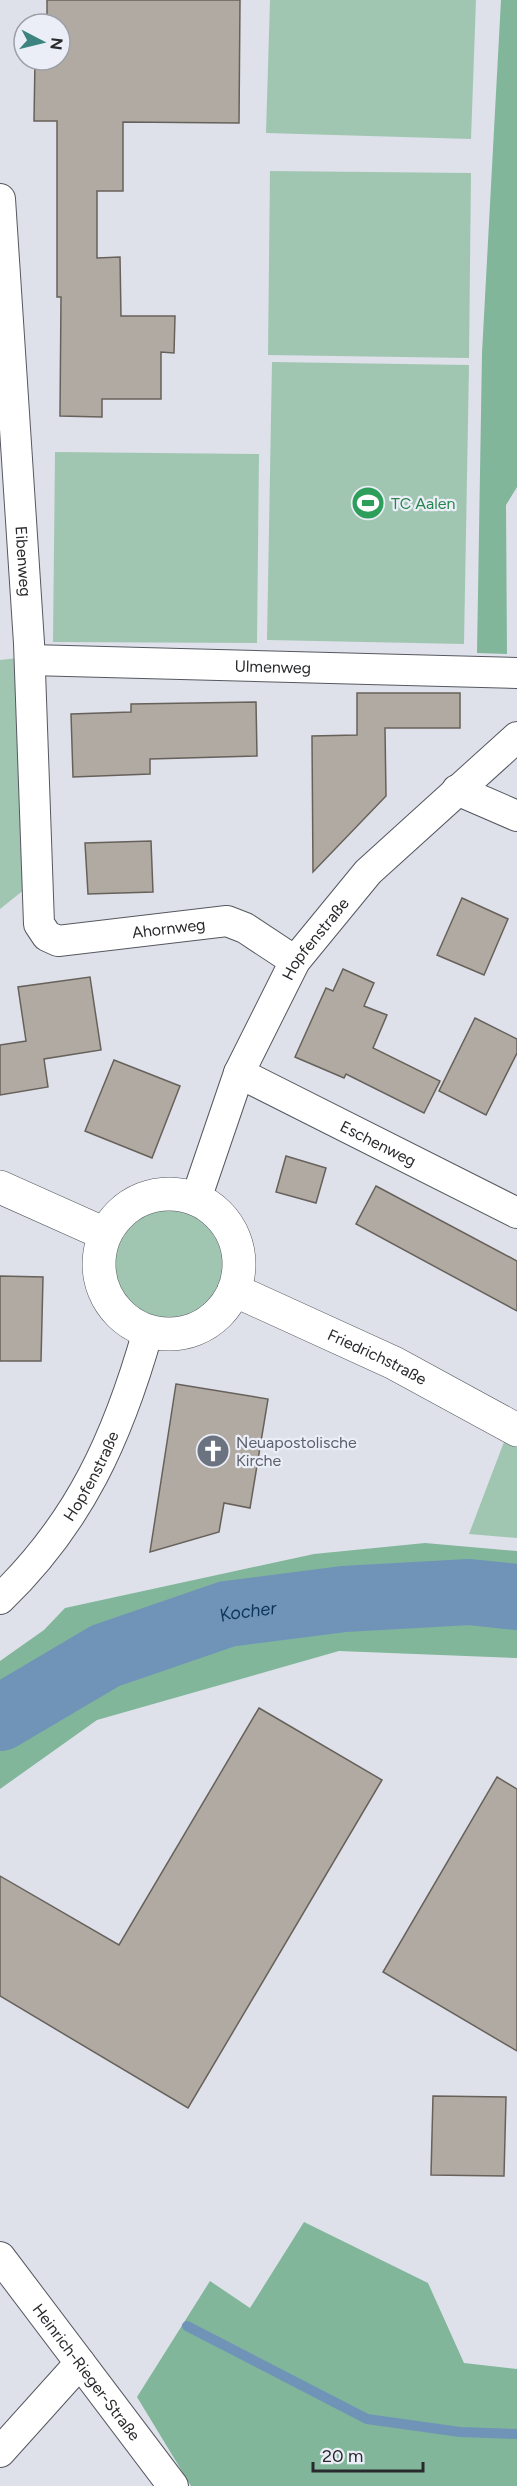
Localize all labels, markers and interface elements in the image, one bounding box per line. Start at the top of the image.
north arrow [12,12,72,72]
text: N [46,36,67,51]
sports icon: TC Aalen [350,485,386,521]
place label: TC Aalen [391,494,455,513]
street label: Eibenweg [11,525,35,597]
street label: Ulmenweg [234,656,311,678]
street label: Hopfenstraße [278,894,353,983]
street label: Ahornweg [131,915,206,942]
street label: Eschenweg [337,1117,419,1171]
street label: Friedrichstraße [325,1325,430,1389]
street label: Hopfenstraße [60,1428,123,1525]
church icon: Neuapostolische Kirche [195,1433,231,1469]
place label: Neuapostolische Kirche [236,1433,357,1470]
water label: Kocher [216,1597,278,1627]
street label: Heinrich-Rieger-Straße [29,2300,144,2445]
scale bar [313,2435,422,2473]
text: 20 m [322,2445,363,2467]

